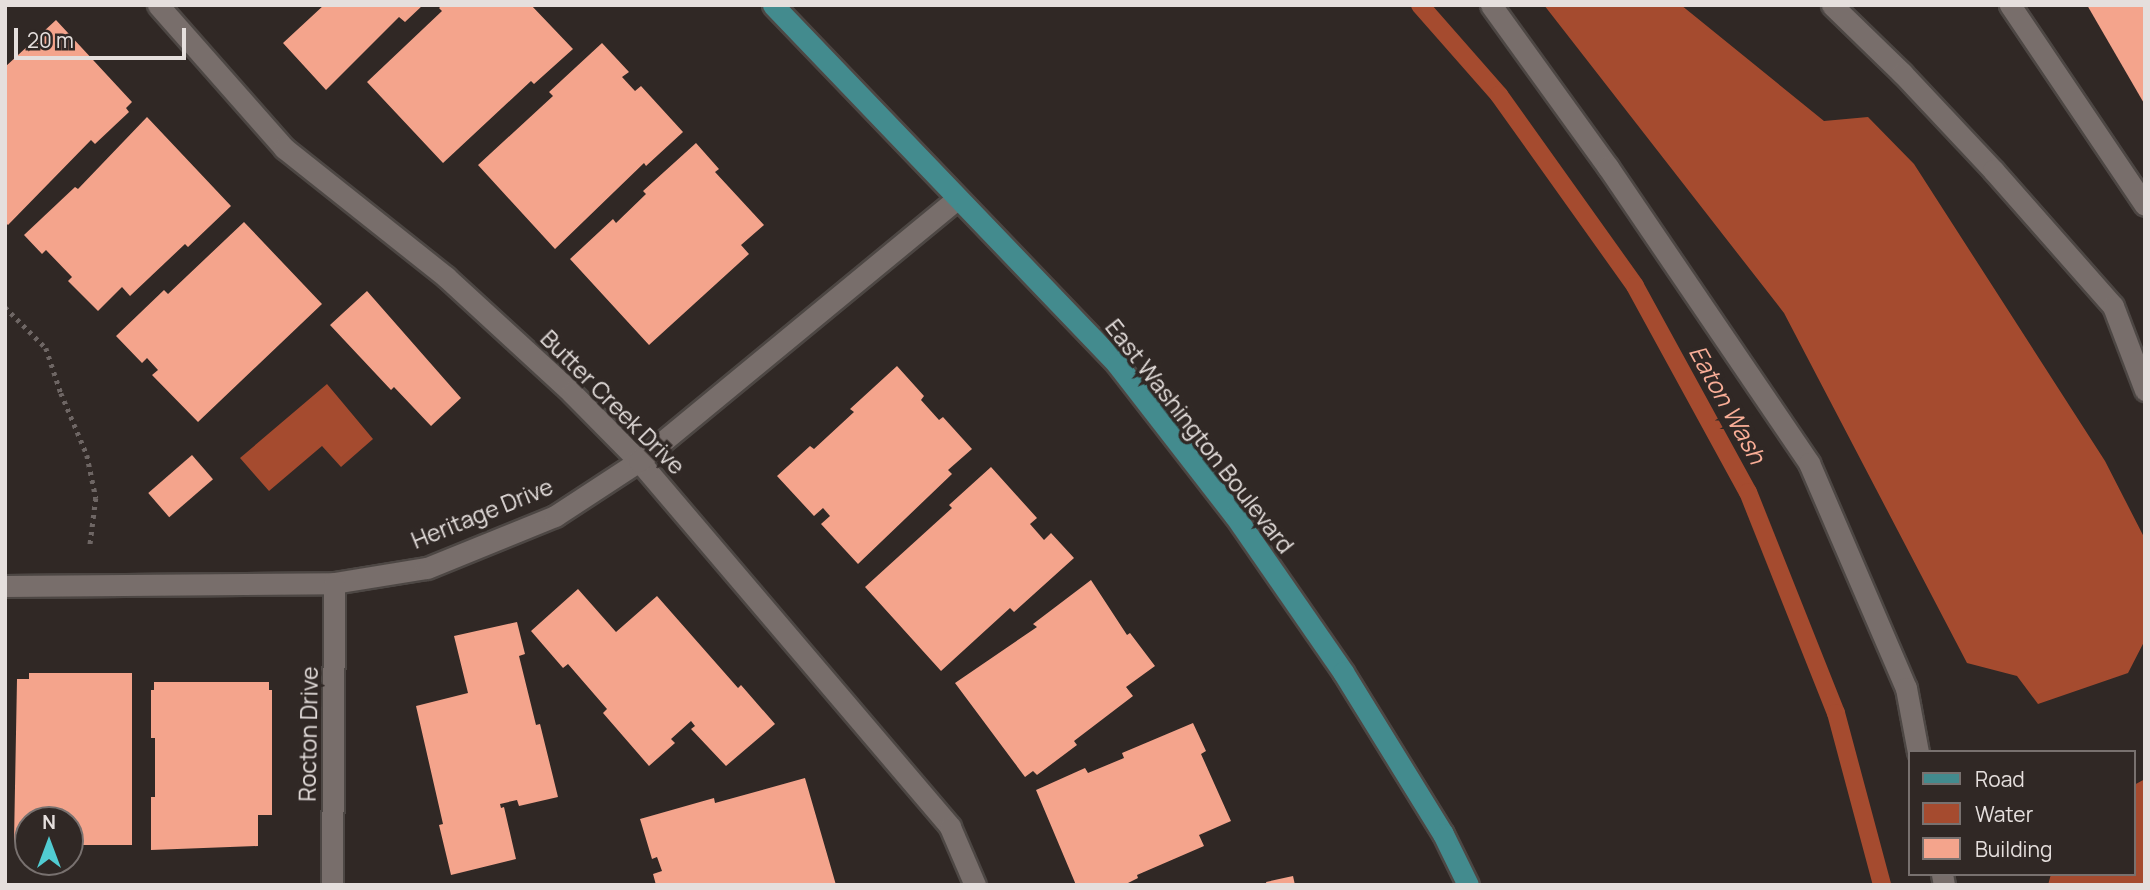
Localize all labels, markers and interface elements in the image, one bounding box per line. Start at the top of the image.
scale bar [18,14,189,58]
text: 20 m [27,26,74,54]
street label: East Washington Boulevard [1100,314,1300,558]
street label: Butter Creek Drive [535,324,691,480]
water label: Eaton Wash [1684,340,1772,468]
street label: Heritage Drive [407,472,557,554]
street label: Rocton Drive [293,666,323,802]
legend [1909,750,2136,876]
text: Road [1975,765,2025,793]
text: Water [1975,800,2033,828]
north arrow [14,806,84,876]
text: N [42,809,56,835]
text: Building [1975,835,2052,863]

